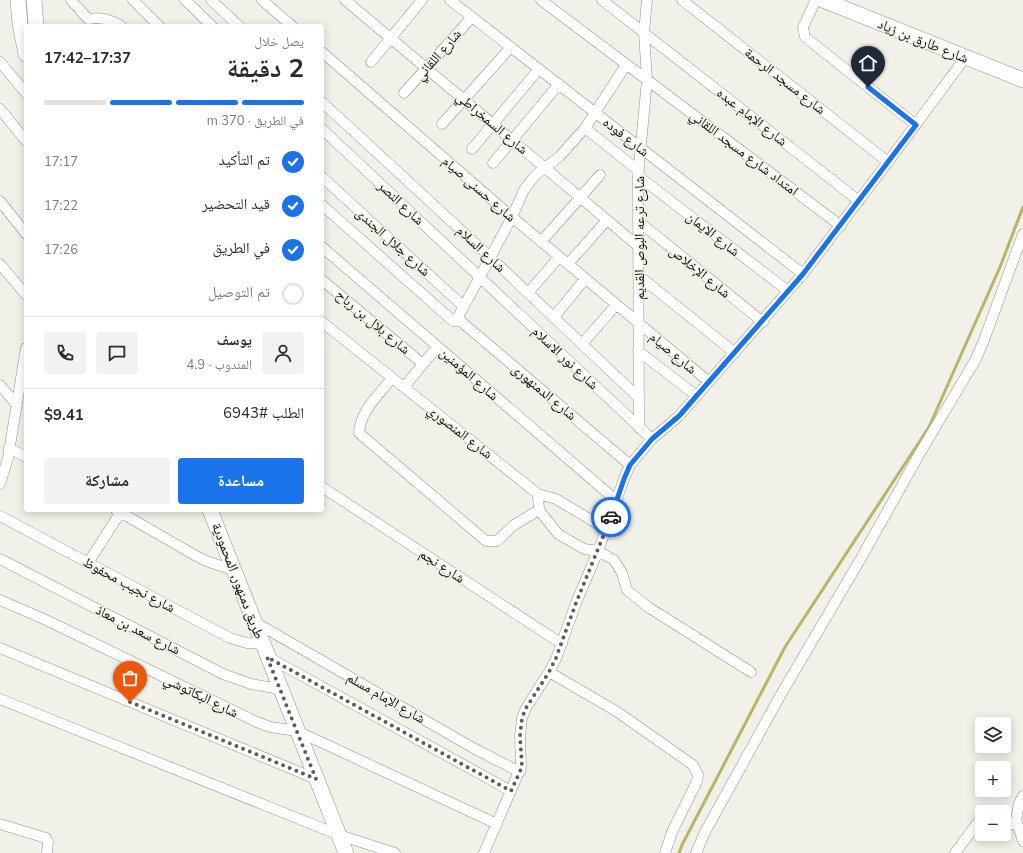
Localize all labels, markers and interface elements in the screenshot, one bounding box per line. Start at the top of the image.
street label: شارع طارق بن زياد [875,14,971,68]
street label: شارع اللقاني [410,25,467,86]
text: يصل خلال [254,33,304,51]
street label: شارع مسجد الرحمة [740,43,830,119]
pin [851,46,885,87]
text: 17:37–17:42 [44,48,131,68]
text: 2 دقيقة [227,51,304,86]
icon: home [857,52,879,74]
street label: شارع الإمام عبده [713,83,791,151]
street label: شارع السمخراطي [451,87,532,160]
street label: امتداد شارع مسجد اللقاني [685,106,802,201]
text: في الطريق · 370 m [207,112,304,130]
street label: شارع فوده [599,113,653,161]
text: تم التأكيد [218,150,270,170]
icon: check [282,151,304,173]
street label: شارع حسنى صيام [438,152,520,226]
text: 17:17 [44,153,78,171]
street label: شارع النصر [373,176,428,229]
street label: شارع ترعه البوص القديم [630,176,649,300]
text: قيد التحضير [202,194,270,214]
icon: check [282,195,304,217]
text: 17:22 [44,197,78,215]
street label: شارع جلال الجندى [351,203,435,281]
street label: شارع الايمان [682,207,744,261]
street label: شارع السلام [452,221,510,277]
text: في الطريق [213,238,270,258]
icon: check [282,239,304,261]
text: 17:26 [44,241,78,259]
street label: شارع الإخلاص [665,241,735,303]
text: تم التوصيل [208,282,270,302]
street label: شارع بلال بن رباح [332,285,414,359]
street label: شارع نور الاسلام [528,322,602,394]
street label: شارع صيام [645,328,701,378]
text: يوسف [217,330,252,350]
button: phone [44,332,86,374]
button: chat [96,332,138,374]
button: person [262,332,304,374]
street label: شارع المؤمنين [435,343,503,405]
text: المندوب · 4.9 [186,356,252,374]
street label: شارع الدمنهورى [507,359,581,425]
street label: شارع المنصوري [423,401,497,465]
text: الطلب #6943 [223,403,304,423]
text: $9.41 [44,405,84,425]
button: مشاركة [44,458,170,504]
button: مساعدة [178,458,304,504]
courier [591,497,631,537]
icon: car [600,506,622,528]
street label: طريق دمنهور, المحمودية [207,520,269,642]
street label: شارع نجم [416,544,468,588]
street label: شارع نجيب محفوظ [80,553,178,617]
street label: شارع سعد بن معاذ [92,601,184,659]
pin [113,661,147,702]
icon: bag [119,667,141,689]
street label: شارع الإمام مسلم [343,668,429,728]
street label: شارع البكاتوشي [160,670,241,724]
map controls [975,717,1011,841]
button: layers [975,717,1011,753]
button: + [975,761,1011,797]
button: − [975,805,1011,841]

